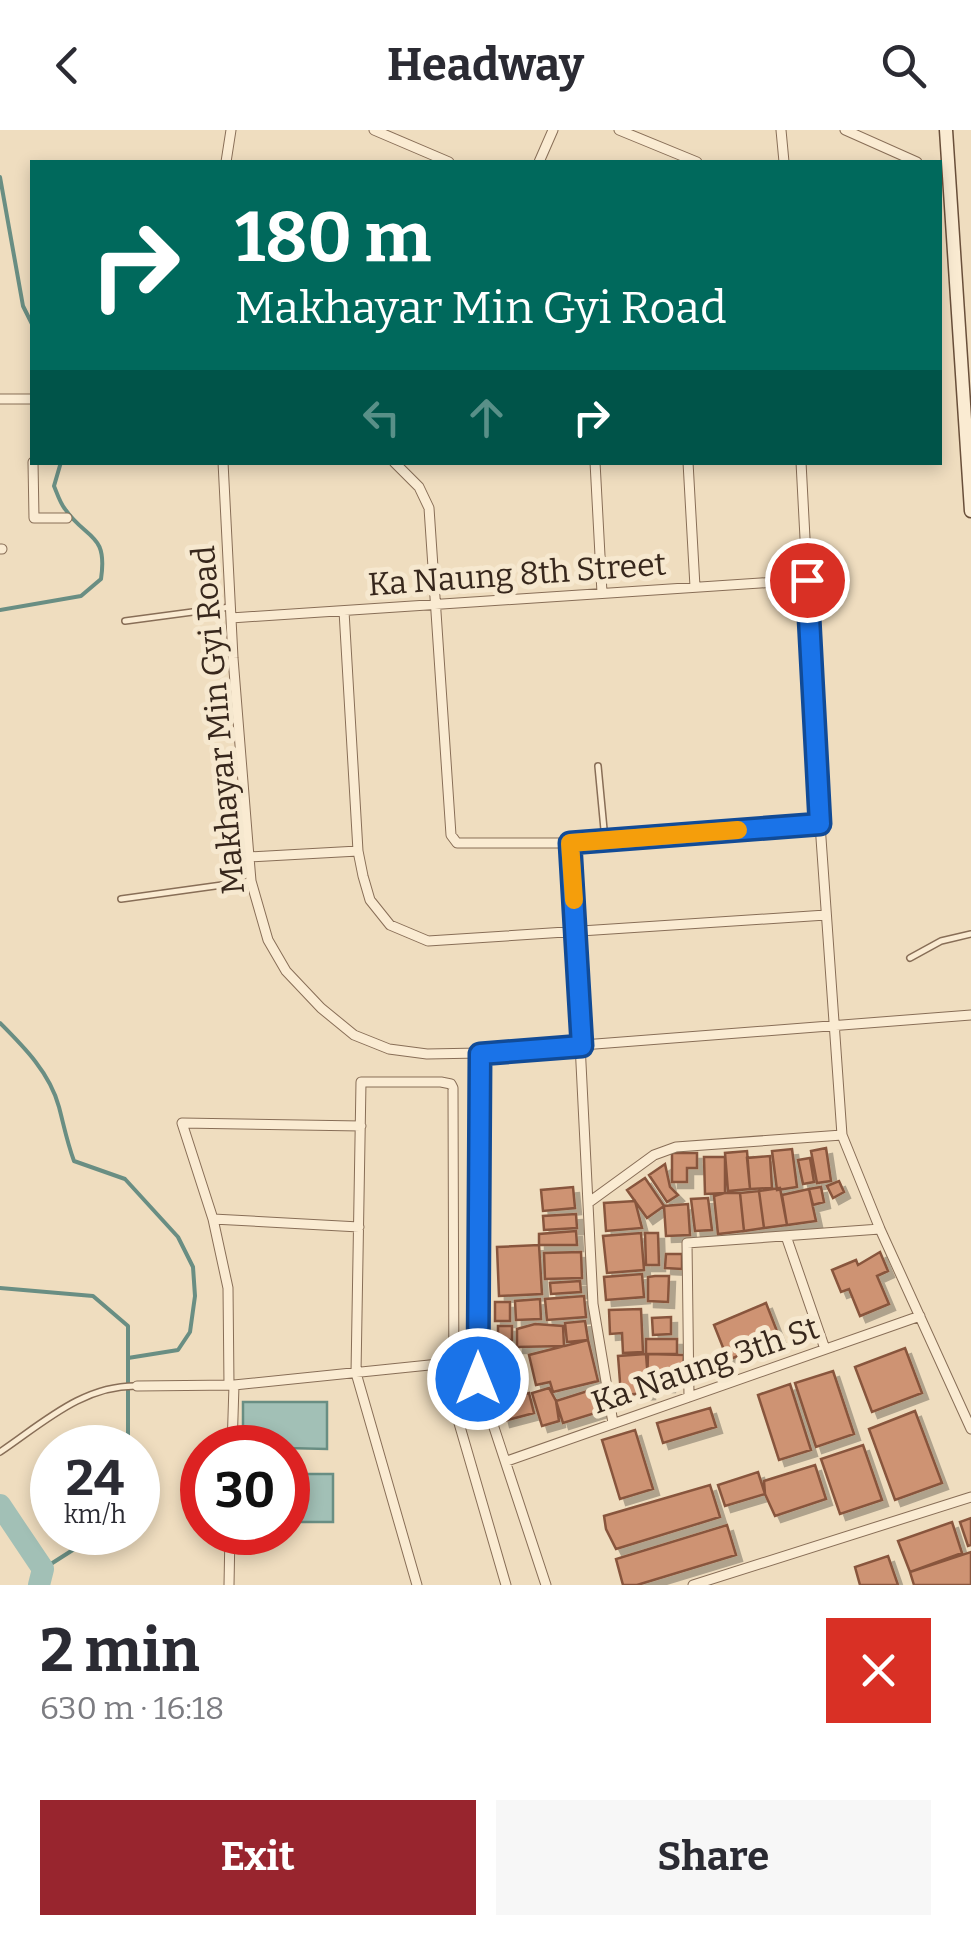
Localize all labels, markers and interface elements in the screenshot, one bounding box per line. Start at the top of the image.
icon: back [40,38,95,93]
text: Headway [387,38,584,92]
icon: search [876,38,931,93]
text: 180 m [235,196,431,280]
icon: right [70,200,200,330]
text: Makhayar Min Gyi Road [235,281,727,335]
icon: left [354,390,409,445]
icon: ahead [459,390,514,445]
icon: right [564,390,619,445]
pin [765,538,850,623]
street label: Makhayar Min Gyi Road [184,544,252,896]
street label: Ka Naung 8th Street [367,545,668,603]
icon: arrive [780,553,835,608]
street label: Ka Naung 3th St [586,1308,824,1422]
position arrow [426,1327,530,1431]
speed limit sign: 30 [180,1425,310,1555]
text: 24 [66,1448,124,1508]
text: km/h [64,1500,126,1530]
text: 2 min [40,1615,200,1687]
button: close [826,1618,931,1723]
text: 630 m · 16:18 [40,1689,224,1727]
button: Exit [40,1800,476,1915]
button: Share [496,1800,931,1915]

